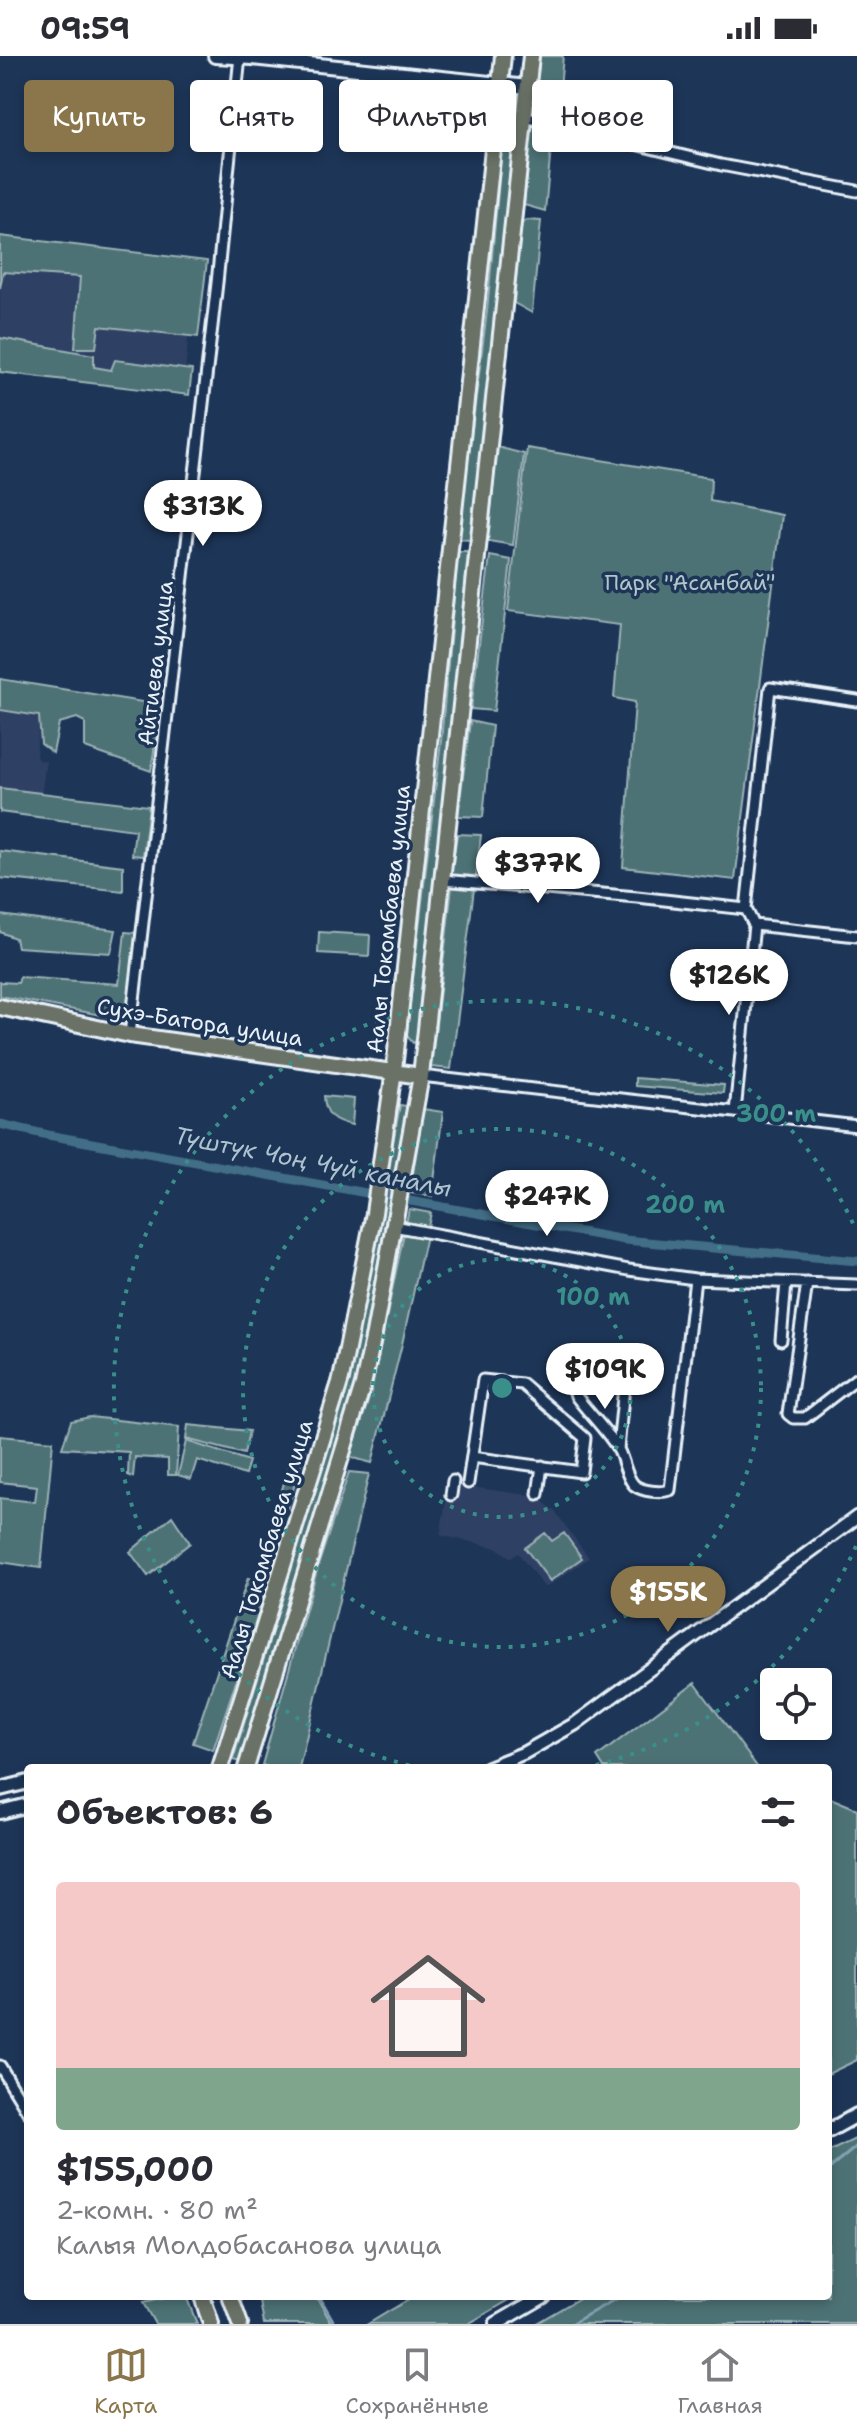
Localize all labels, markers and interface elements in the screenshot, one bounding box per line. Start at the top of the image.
text: 09:59 [40,8,130,49]
chip: Купить [24,80,174,152]
chip: Снять [190,80,323,152]
chip: Фильтры [339,80,516,152]
chip: Новое [532,80,673,152]
pin: $313K [147,480,259,548]
text: $313K [162,488,244,523]
park label: Парк "Асанбай" [604,568,776,597]
street label: Айтиева улица [131,579,180,747]
street label: Аалы Токомбаева улица [360,783,417,1055]
pin: $377K [482,837,594,905]
text: $377K [494,845,582,880]
pin: $126K [673,949,785,1017]
text: $126K [688,957,770,992]
street label: Сухэ-Батора улица [95,992,305,1053]
text: 300 m [736,1098,816,1130]
water label: Түштүк Чоң Чүй каналы [172,1119,454,1205]
pin: $247K [491,1170,603,1238]
text: $247K [503,1178,591,1213]
text: 200 m [645,1189,725,1221]
text: 100 m [556,1281,630,1313]
pin: $109K [549,1343,661,1411]
text: $109K [564,1351,646,1386]
centre of rings [488,1374,516,1402]
street label: Аалы Токомбаева улица [213,1416,320,1682]
pin: $155K [612,1566,724,1634]
text: $155K [629,1574,707,1609]
map controls [760,1668,832,1740]
button: locate [760,1668,832,1740]
text: Объектов: 6 [56,1789,273,1835]
icon: filters [756,1790,800,1834]
icon: home [356,1934,500,2078]
text: $155,000 [56,2146,214,2192]
text: 2-комн. · 80 m² [56,2192,258,2227]
text: Калыя Молдобасанова улица [56,2227,441,2262]
tab: Карта [94,2343,157,2420]
tab: Сохранённые [345,2343,489,2420]
tab: Главная [678,2343,763,2420]

